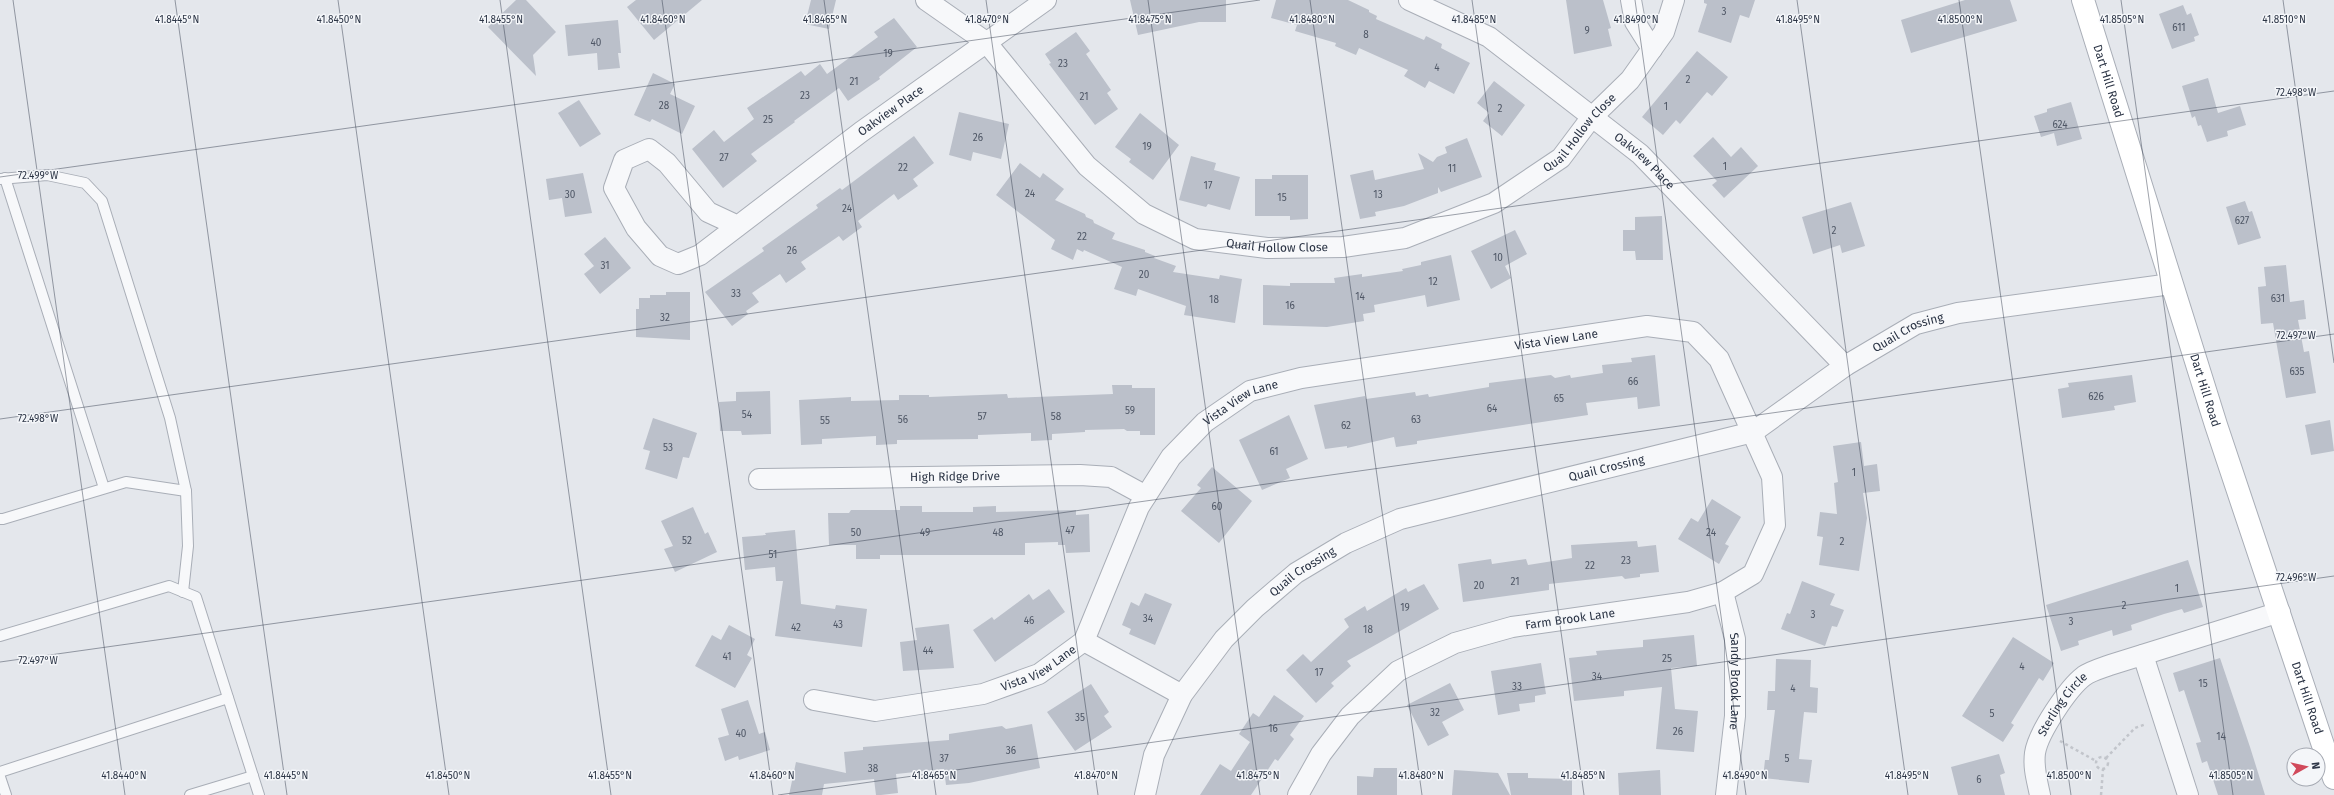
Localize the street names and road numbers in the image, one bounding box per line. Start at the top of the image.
street label: Dart Hill Road [2090,43,2126,119]
street label: Oakview Place [855,83,926,139]
street label: Quail Hollow Close [1540,91,1619,175]
street label: Oakview Place [1611,130,1677,192]
street label: Quail Hollow Close [1225,236,1328,255]
street label: Quail Crossing [1870,310,1946,355]
street label: Vista View Lane [1514,326,1599,353]
street label: Dart Hill Road [2187,352,2223,429]
street label: Vista View Lane [1201,377,1280,428]
street label: Quail Crossing [1567,452,1647,484]
street label: High Ridge Drive [910,469,1000,484]
street label: Quail Crossing [1267,544,1339,600]
street label: Farm Brook Lane [1524,606,1616,632]
street label: Sandy Brook Lane [1726,631,1742,731]
street label: Vista View Lane [999,642,1079,694]
street label: Dart Hill Road [2289,660,2326,736]
street label: Sterling Circle [2035,669,2090,739]

